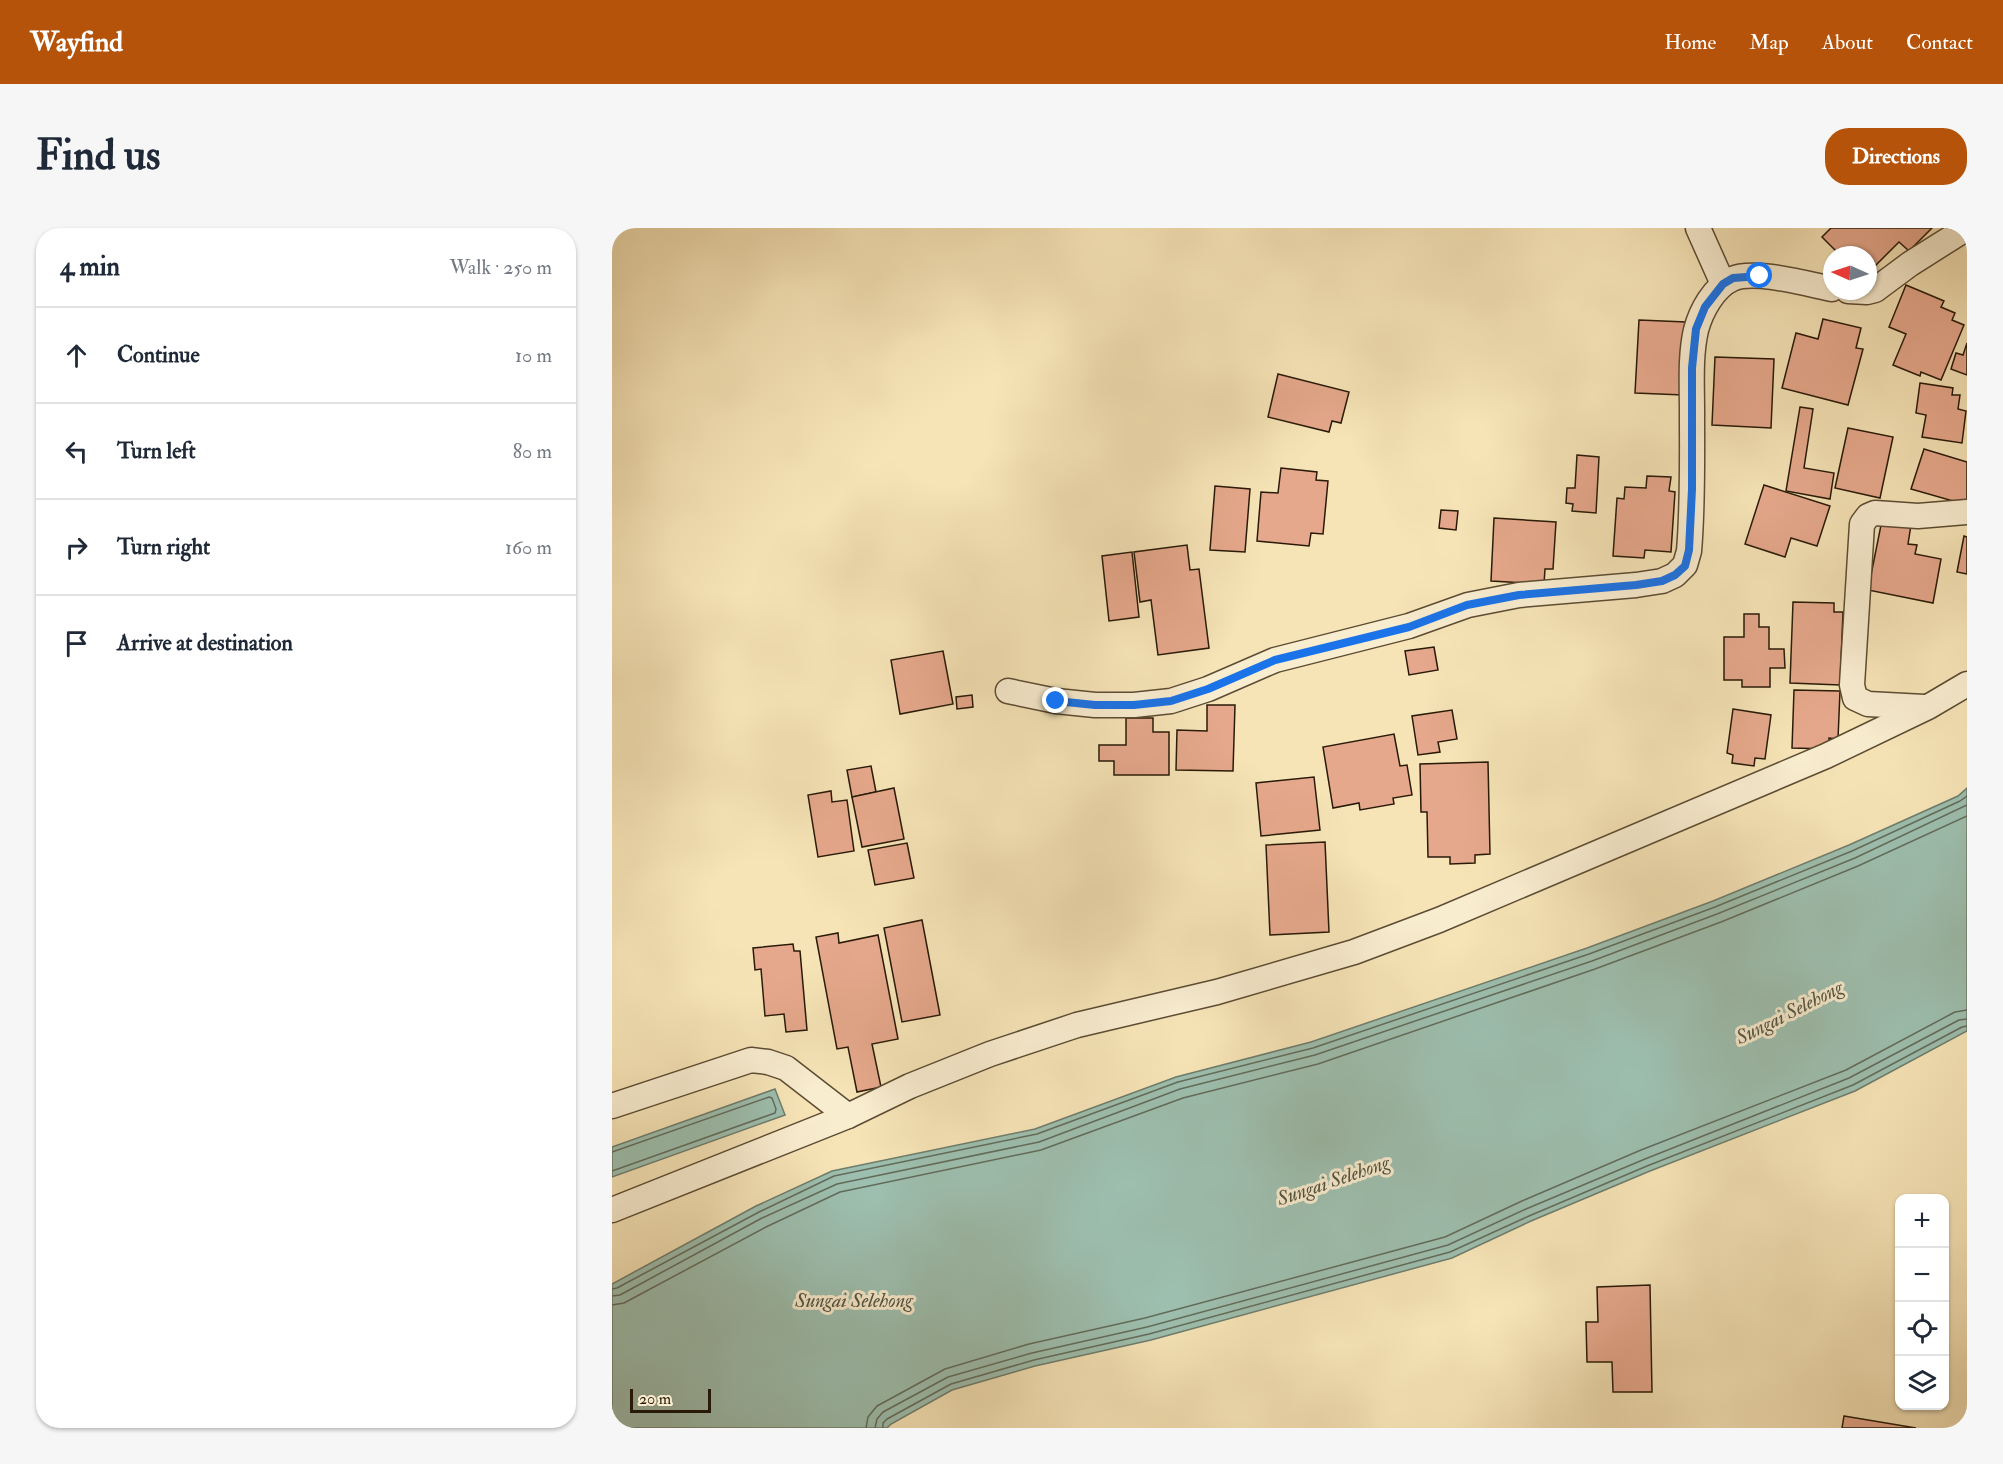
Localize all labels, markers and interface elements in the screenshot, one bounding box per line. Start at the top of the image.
text: Wayfind [30,25,123,60]
text: Home [1664,29,1716,56]
text: Map [1749,29,1789,56]
text: About [1822,29,1873,56]
text: Contact [1906,29,1973,56]
button: Directions [1825,128,1967,185]
text: Find us [36,130,160,182]
north arrow [1823,246,1877,300]
text: 4 min [60,251,120,283]
text: Walk · 250 m [449,255,552,280]
route start [1746,262,1772,288]
icon: ahead [60,339,93,372]
text: Continue [117,341,200,369]
text: 10 m [515,343,552,368]
icon: left [60,435,93,468]
text: Turn left [117,437,196,465]
text: 80 m [513,439,552,464]
icon: right [60,531,93,564]
text: Turn right [117,533,210,561]
text: 160 m [505,535,552,560]
icon: arrive [60,627,93,660]
text: Arrive at destination [117,629,293,657]
route end [1042,687,1068,713]
water label: Sungai Selehong [1730,974,1849,1051]
water label: Sungai Selehong [1273,1149,1394,1212]
map controls [1895,1194,1949,1410]
button: + [1895,1194,1949,1248]
button: − [1895,1248,1949,1302]
water label: Sungai Selehong [794,1288,914,1313]
button: locate [1895,1302,1949,1356]
button: layers [1895,1356,1949,1410]
scale bar [630,1386,711,1414]
text: 20 m [639,1389,671,1409]

